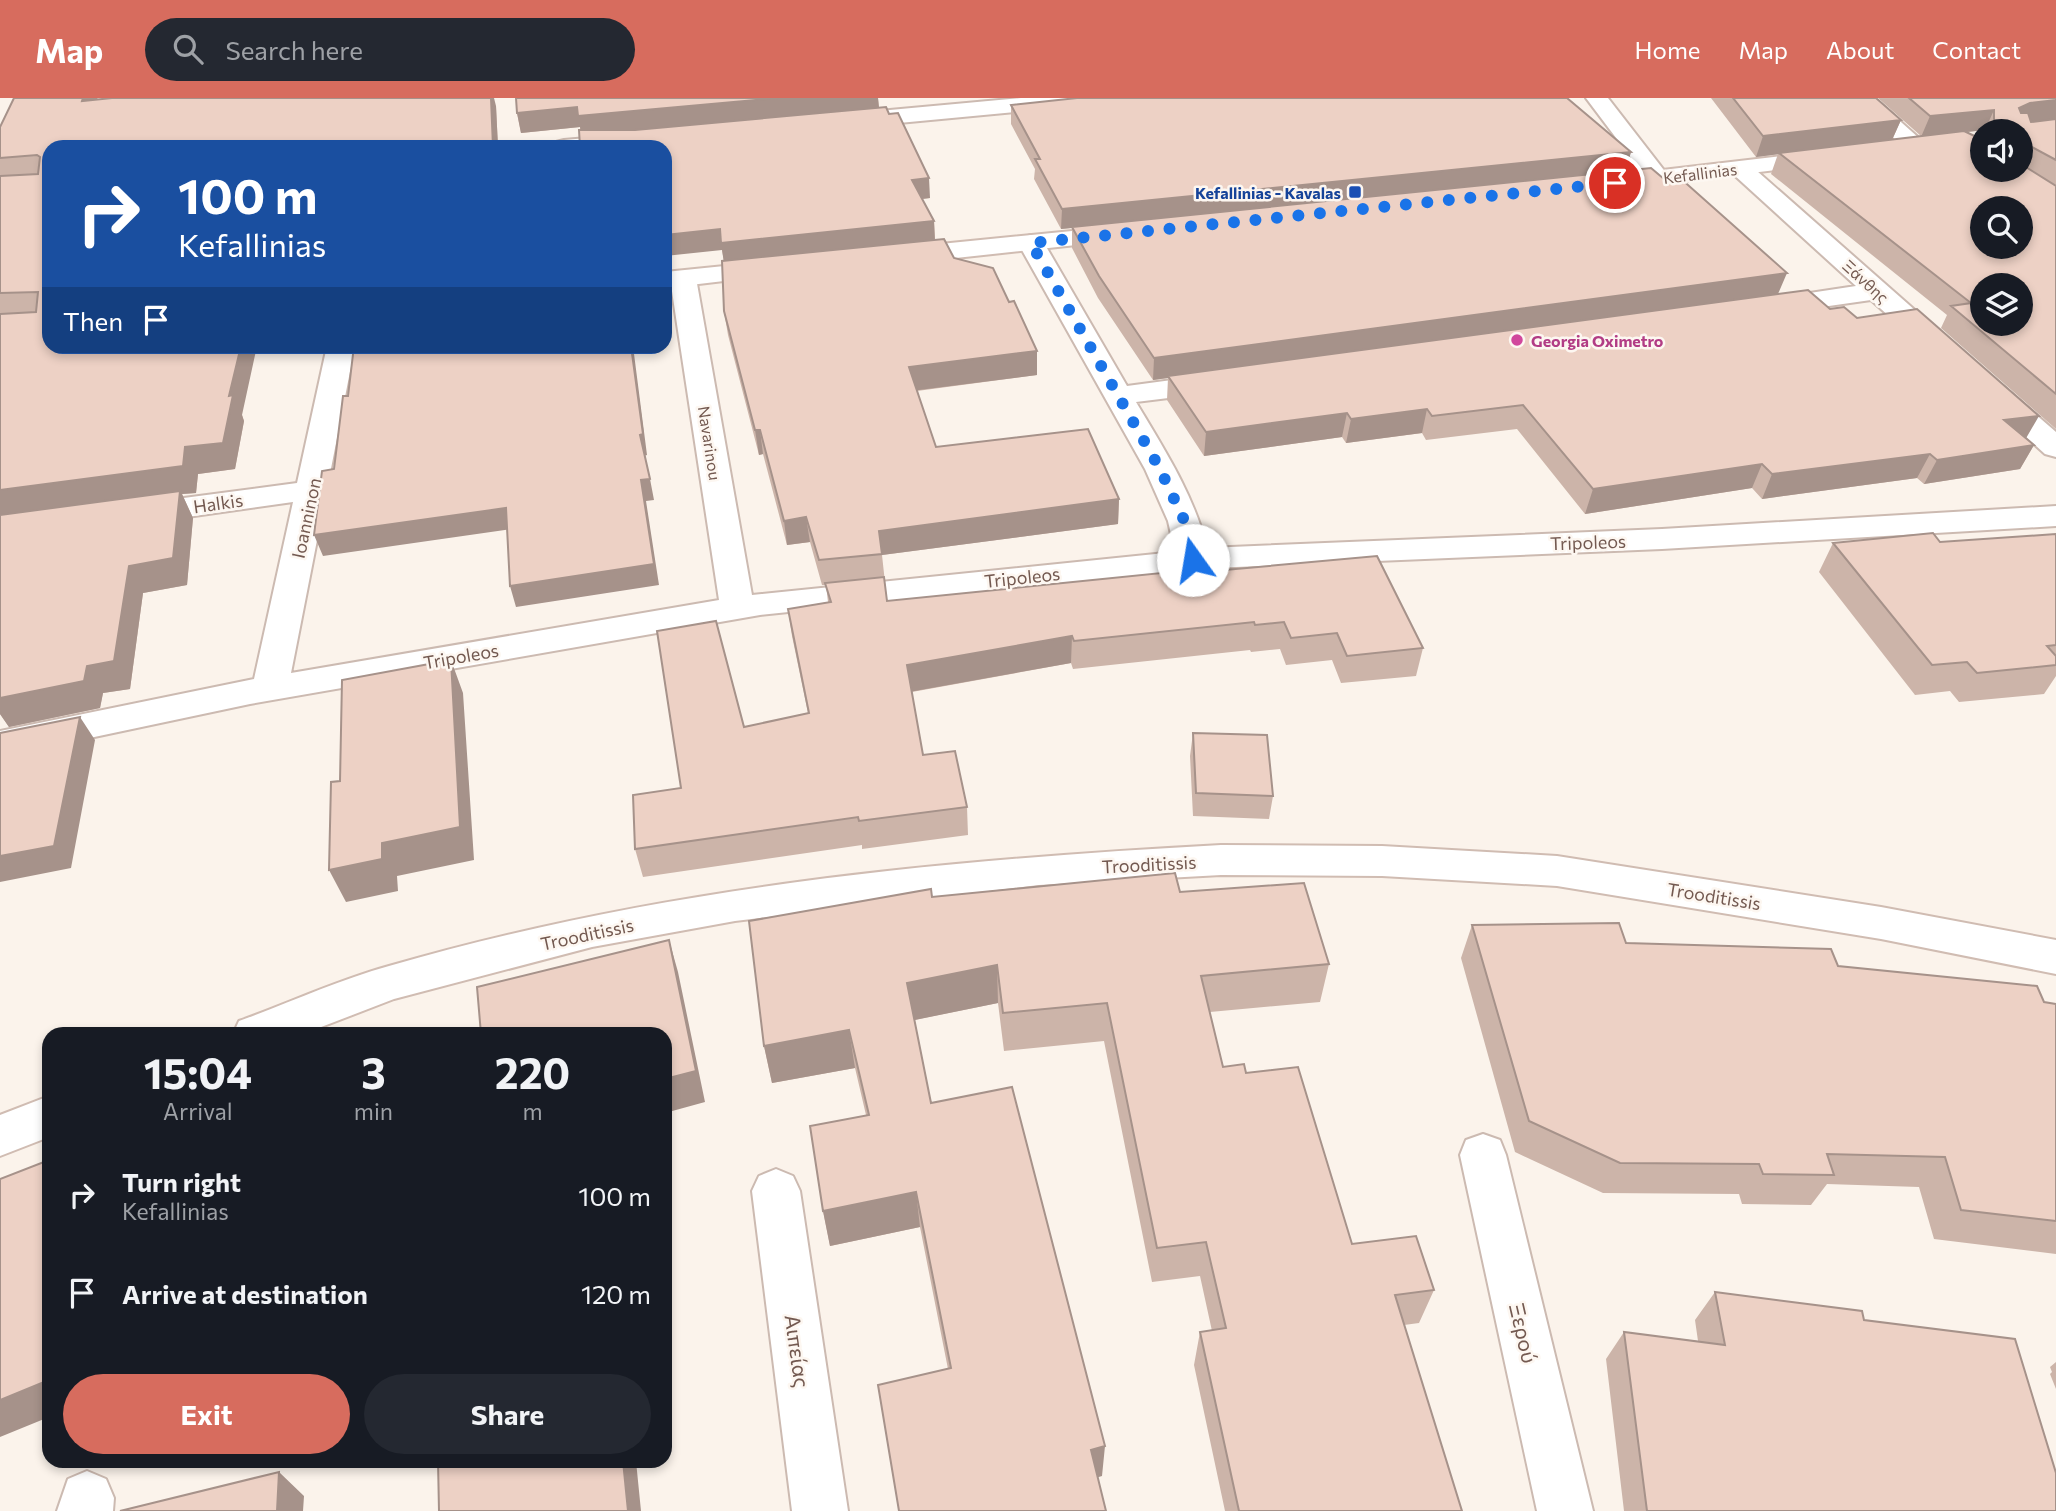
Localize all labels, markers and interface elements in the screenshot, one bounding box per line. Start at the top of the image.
search box [145,18,635,81]
text: Map [35,29,103,70]
icon: search [169,30,207,68]
text: Search here [225,34,363,65]
text: Home [1635,35,1701,64]
text: Map [1739,35,1788,64]
text: About [1826,35,1894,64]
text: Contact [1932,35,2021,64]
map controls [1970,119,2033,336]
button: sound [1970,119,2033,182]
pin [1585,153,1645,213]
street label: Kefallinias [1662,159,1738,187]
text: 100 m [178,164,317,224]
icon: arrive [1596,164,1634,202]
icon: right [63,168,154,259]
place label: Kefallinias - Kavalas [1195,183,1341,202]
marker: Kefallinias - Kavalas [1347,184,1363,200]
button: search [1970,196,2033,259]
text: Kefallinias [178,224,326,264]
street label: Ξάνθης [1839,256,1893,306]
button: layers [1970,273,2033,336]
icon: arrive [137,301,175,339]
text: Then [63,305,123,336]
place label: Georgia Oximetro [1531,331,1664,350]
marker: Georgia Oximetro [1509,332,1525,348]
street label: Navarinou [695,405,725,481]
street label: Ioanninon [287,476,325,560]
street label: Halkis [192,489,244,517]
position arrow [1156,523,1230,597]
street label: Tripoleos [1550,530,1626,554]
street label: Tripoleos [983,562,1061,592]
street label: Tripoleos [422,639,500,673]
street label: Trooditissis [1101,851,1197,877]
street label: Trooditissis [1666,878,1762,914]
street label: Trooditissis [538,913,636,955]
text: 15:04 [144,1046,252,1098]
text: 3 [361,1046,386,1098]
text: 220 [495,1046,570,1098]
text: Arrival [163,1097,233,1125]
text: min [354,1097,393,1125]
text: m [522,1097,543,1125]
text: Turn right [122,1166,241,1197]
icon: right [63,1176,101,1214]
text: 100 m [578,1180,651,1211]
text: Kefallinias [122,1197,229,1225]
icon: arrive [63,1274,101,1312]
text: Arrive at destination [122,1278,368,1309]
text: 120 m [581,1278,651,1309]
street label: Ξερού [1505,1301,1543,1365]
street label: Αιπείας [781,1313,815,1389]
button: Exit [63,1374,350,1454]
button: Share [364,1374,651,1454]

